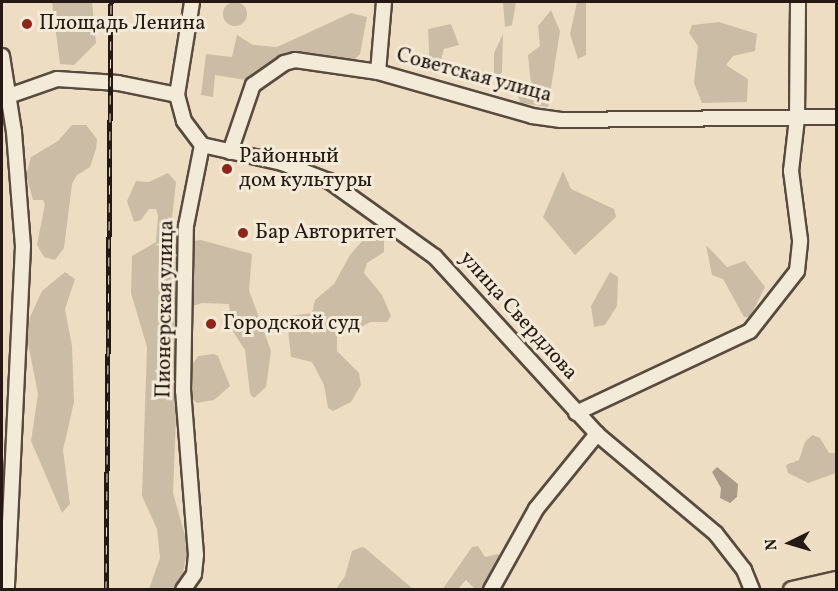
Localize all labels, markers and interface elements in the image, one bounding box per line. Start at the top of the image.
place label: Площадь Ленина [39,11,206,37]
marker: Площадь Ленина [20,17,34,31]
street label: Советская улица [393,43,555,109]
place label: Районный дом культуры [239,144,372,194]
marker: Районный дом культуры [220,162,234,176]
street label: Пионерская улица [152,219,180,399]
place label: Бар Авторитет [255,220,396,246]
marker: Бар Авторитет [236,226,250,240]
street label: улица Свердлова [454,246,582,386]
place label: Городской суд [223,311,360,337]
marker: Городской суд [204,317,218,331]
north arrow [760,513,820,573]
text: N [761,538,784,551]

